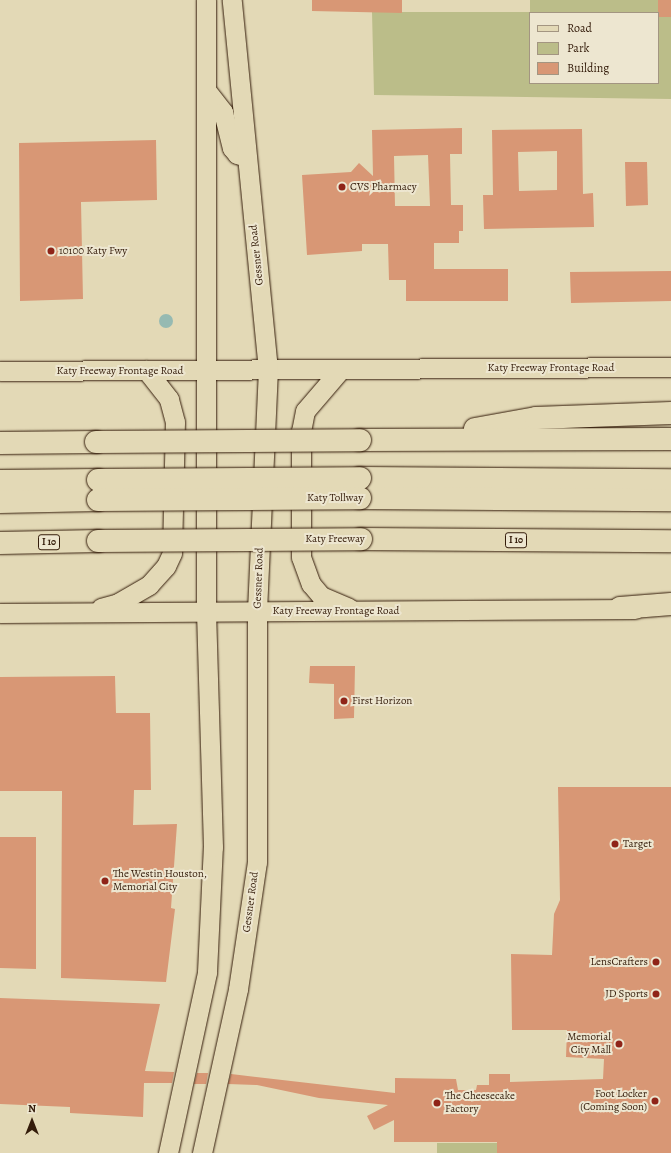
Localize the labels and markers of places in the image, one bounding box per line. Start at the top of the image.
place label: CVS Pharmacy [350,180,417,194]
marker: CVS Pharmacy [337,182,347,192]
place label: 10100 Katy Fwy [59,244,127,258]
marker: 10100 Katy Fwy [46,246,56,256]
place label: First Horizon [352,694,412,708]
marker: First Horizon [339,696,349,706]
place label: Target [623,837,652,851]
marker: Target [610,839,620,849]
place label: The Westin Houston, Memorial City [113,868,207,894]
marker: The Westin Houston, Memorial City [100,876,110,886]
place label: LensCrafters [590,955,648,969]
marker: LensCrafters [651,957,661,967]
place label: JD Sports [605,987,648,1001]
marker: JD Sports [651,989,661,999]
place label: Memorial City Mall [567,1031,611,1057]
marker: Memorial City Mall [614,1039,624,1049]
place label: Foot Locker (Coming Soon) [580,1088,647,1114]
place label: The Cheesecake Factory [445,1090,515,1116]
marker: Foot Locker (Coming Soon) [650,1096,660,1106]
marker: The Cheesecake Factory [432,1098,442,1108]

